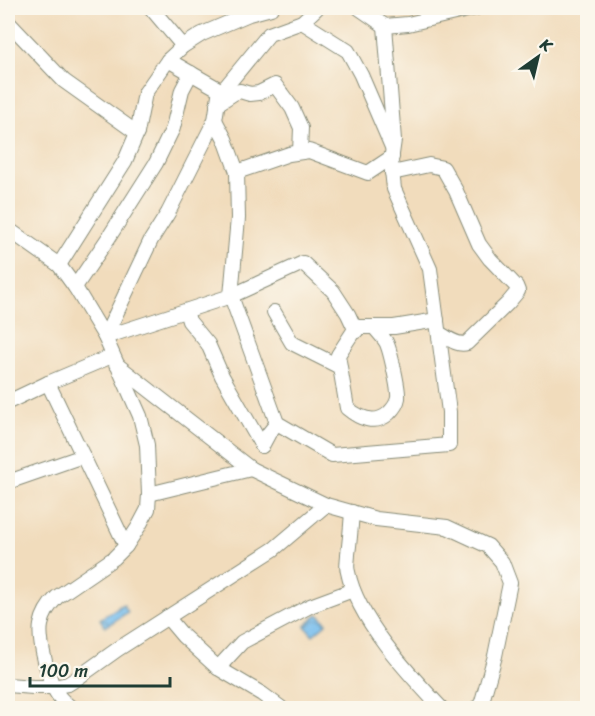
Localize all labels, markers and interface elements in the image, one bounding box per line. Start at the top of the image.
north arrow [508,27,568,87]
text: K [533,30,559,60]
scale bar [30,650,170,688]
text: 100 m [39,655,88,687]

